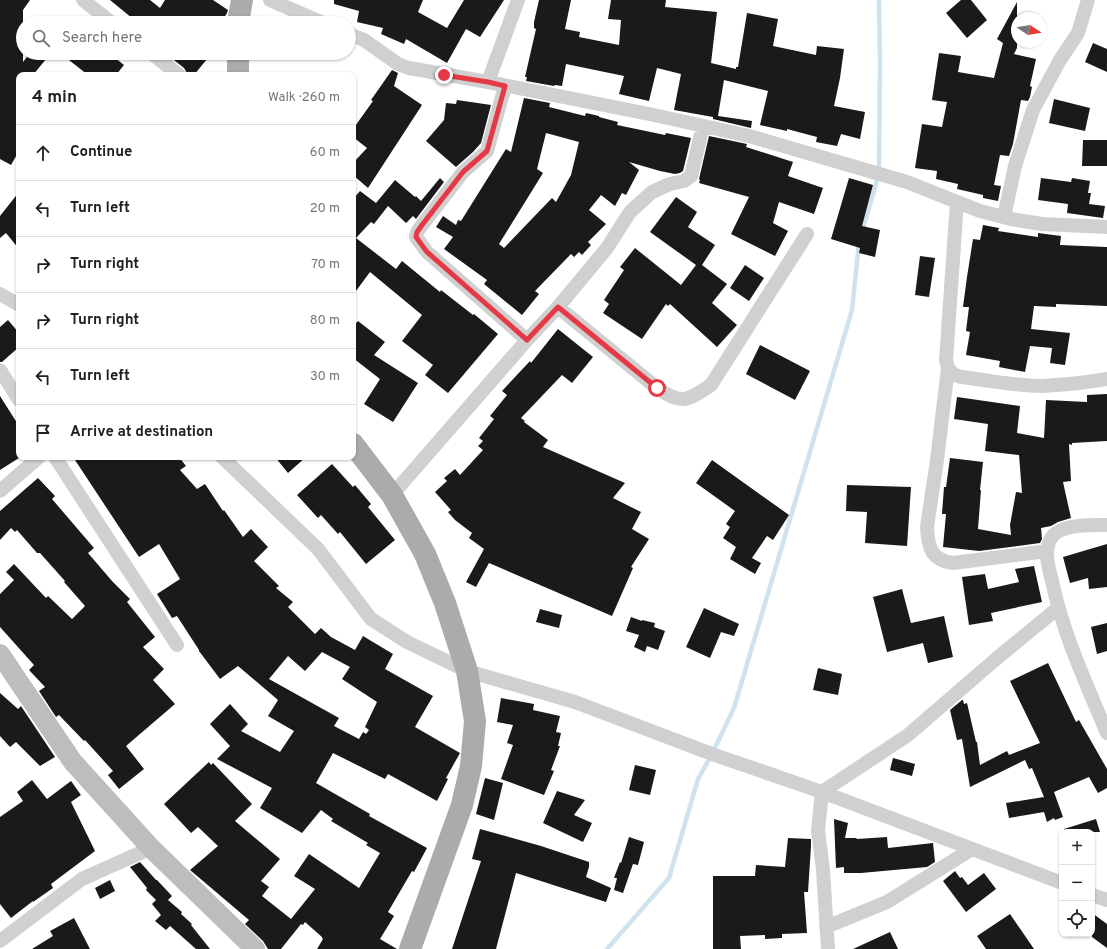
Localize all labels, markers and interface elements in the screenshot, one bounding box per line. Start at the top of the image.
north arrow [1011,12,1047,48]
search box [16,16,356,60]
icon: search [30,27,52,49]
text: Search here [62,29,142,48]
route end [435,66,453,84]
text: 4 min [32,87,77,109]
text: Walk · 260 m [268,90,340,106]
icon: ahead [32,142,54,164]
text: Continue [70,143,132,162]
text: 60 m [310,145,340,161]
icon: left [32,198,54,220]
text: Turn left [70,199,130,218]
text: 20 m [310,201,340,217]
icon: right [32,254,54,276]
text: Turn right [70,255,139,274]
text: 70 m [311,257,340,273]
icon: right [32,310,54,332]
text: Turn right [70,311,139,330]
text: 80 m [310,313,340,329]
icon: left [32,366,54,388]
text: Turn left [70,367,130,386]
text: 30 m [310,369,340,385]
route start [648,379,666,397]
icon: arrive [32,422,54,444]
text: Arrive at destination [70,423,213,442]
map controls [1059,829,1095,937]
button: + [1059,829,1095,865]
button: − [1059,865,1095,901]
button: locate [1059,901,1095,937]

